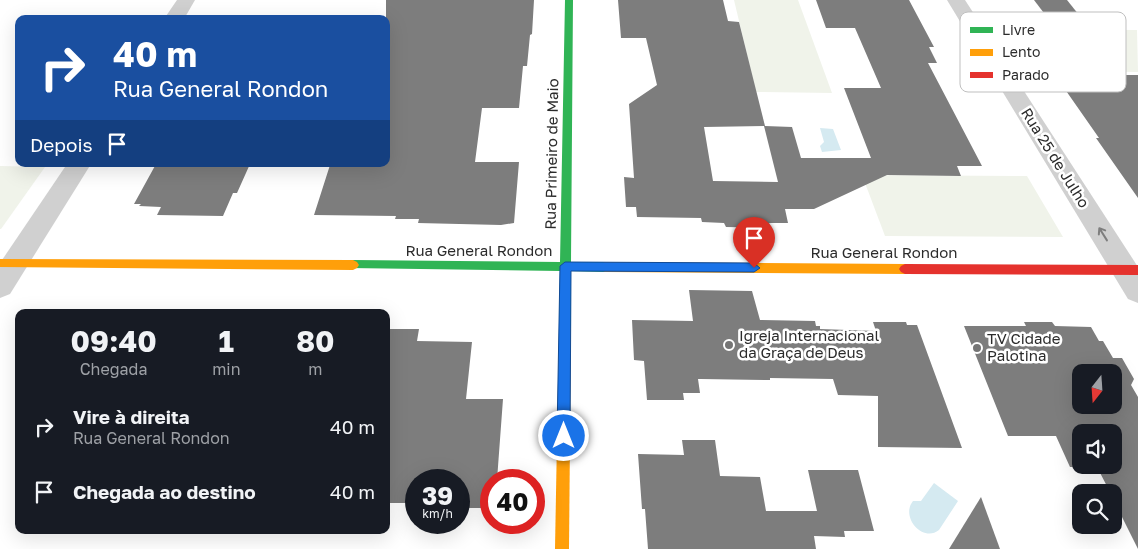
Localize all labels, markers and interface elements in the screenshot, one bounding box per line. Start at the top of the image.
legend [960,12,1126,92]
text: Livre [1002,21,1035,38]
text: 40 m [113,33,197,75]
icon: right [30,35,95,100]
text: Lento [1002,43,1040,60]
text: Parado [1002,66,1049,83]
text: Rua General Rondon [113,75,328,102]
street label: Rua Primeiro de Maio [541,78,561,230]
street label: Rua 25 de Julho [1018,104,1094,211]
icon: arrive [103,130,131,158]
text: Depois [30,133,93,156]
pin [733,217,775,268]
icon: arrive [740,224,768,252]
one-way arrow [1097,228,1107,242]
street label: Rua General Rondon [406,241,552,259]
street label: Rua General Rondon [811,243,957,261]
text: 09:40 [70,323,157,359]
text: 1 [219,323,234,359]
text: 80 [296,323,335,359]
place label: Igreja Internacional da Graça de Deus [739,326,880,361]
place label: TV Cidade Palotina [987,329,1061,364]
marker: Igreja Internacional da Graça de Deus [723,339,735,351]
marker: TV Cidade Palotina [971,342,983,354]
text: Chegada [80,359,147,379]
text: min [212,359,240,379]
text: m [308,359,322,379]
north arrow [1072,364,1122,414]
map controls [1072,364,1122,534]
text: Vire à direita [73,405,190,428]
position arrow [537,409,589,461]
icon: right [30,413,58,441]
text: 40 m [330,415,375,438]
button: sound [1072,424,1122,474]
text: Rua General Rondon [73,428,230,448]
speed limit sign: 40 [480,469,545,534]
icon: arrive [30,478,58,506]
text: Chegada ao destino [73,480,256,503]
text: 40 m [330,480,375,503]
text: 39 [422,480,453,511]
button: search [1072,484,1122,534]
text: km/h [422,506,453,521]

